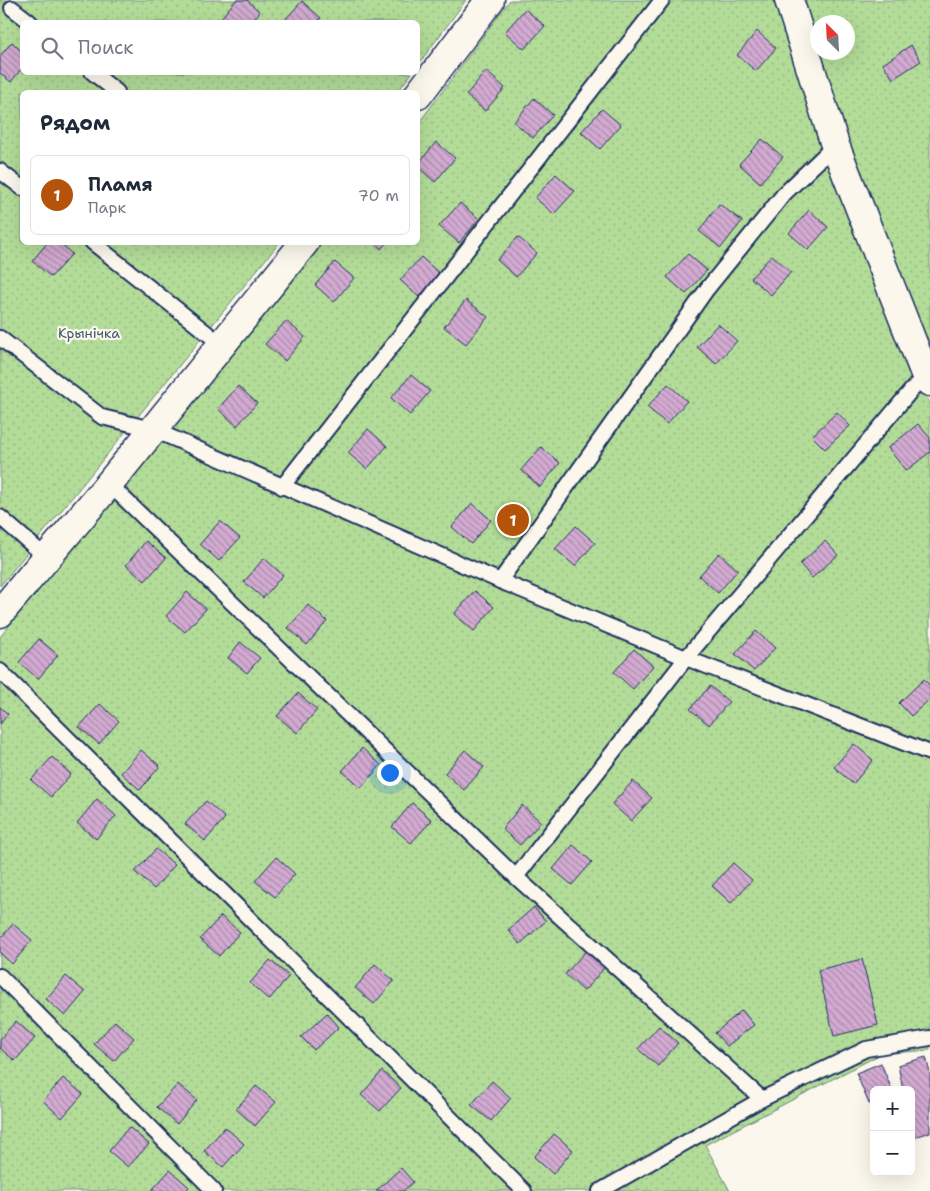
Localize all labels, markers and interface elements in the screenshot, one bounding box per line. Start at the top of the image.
north arrow [810,15,855,60]
search box [20,20,420,75]
icon: search [38,34,66,62]
text: Поиск [78,35,133,60]
text: Рядом [40,109,110,137]
text: Пламя [88,172,153,197]
text: 1 [53,185,61,206]
text: 70 m [358,185,399,206]
text: Парк [88,197,126,218]
park label: Крынічка [58,324,120,342]
pin: 1 [497,501,529,539]
your location [377,760,403,786]
map controls [870,1086,915,1176]
button: + [870,1086,915,1131]
button: − [870,1131,915,1176]

